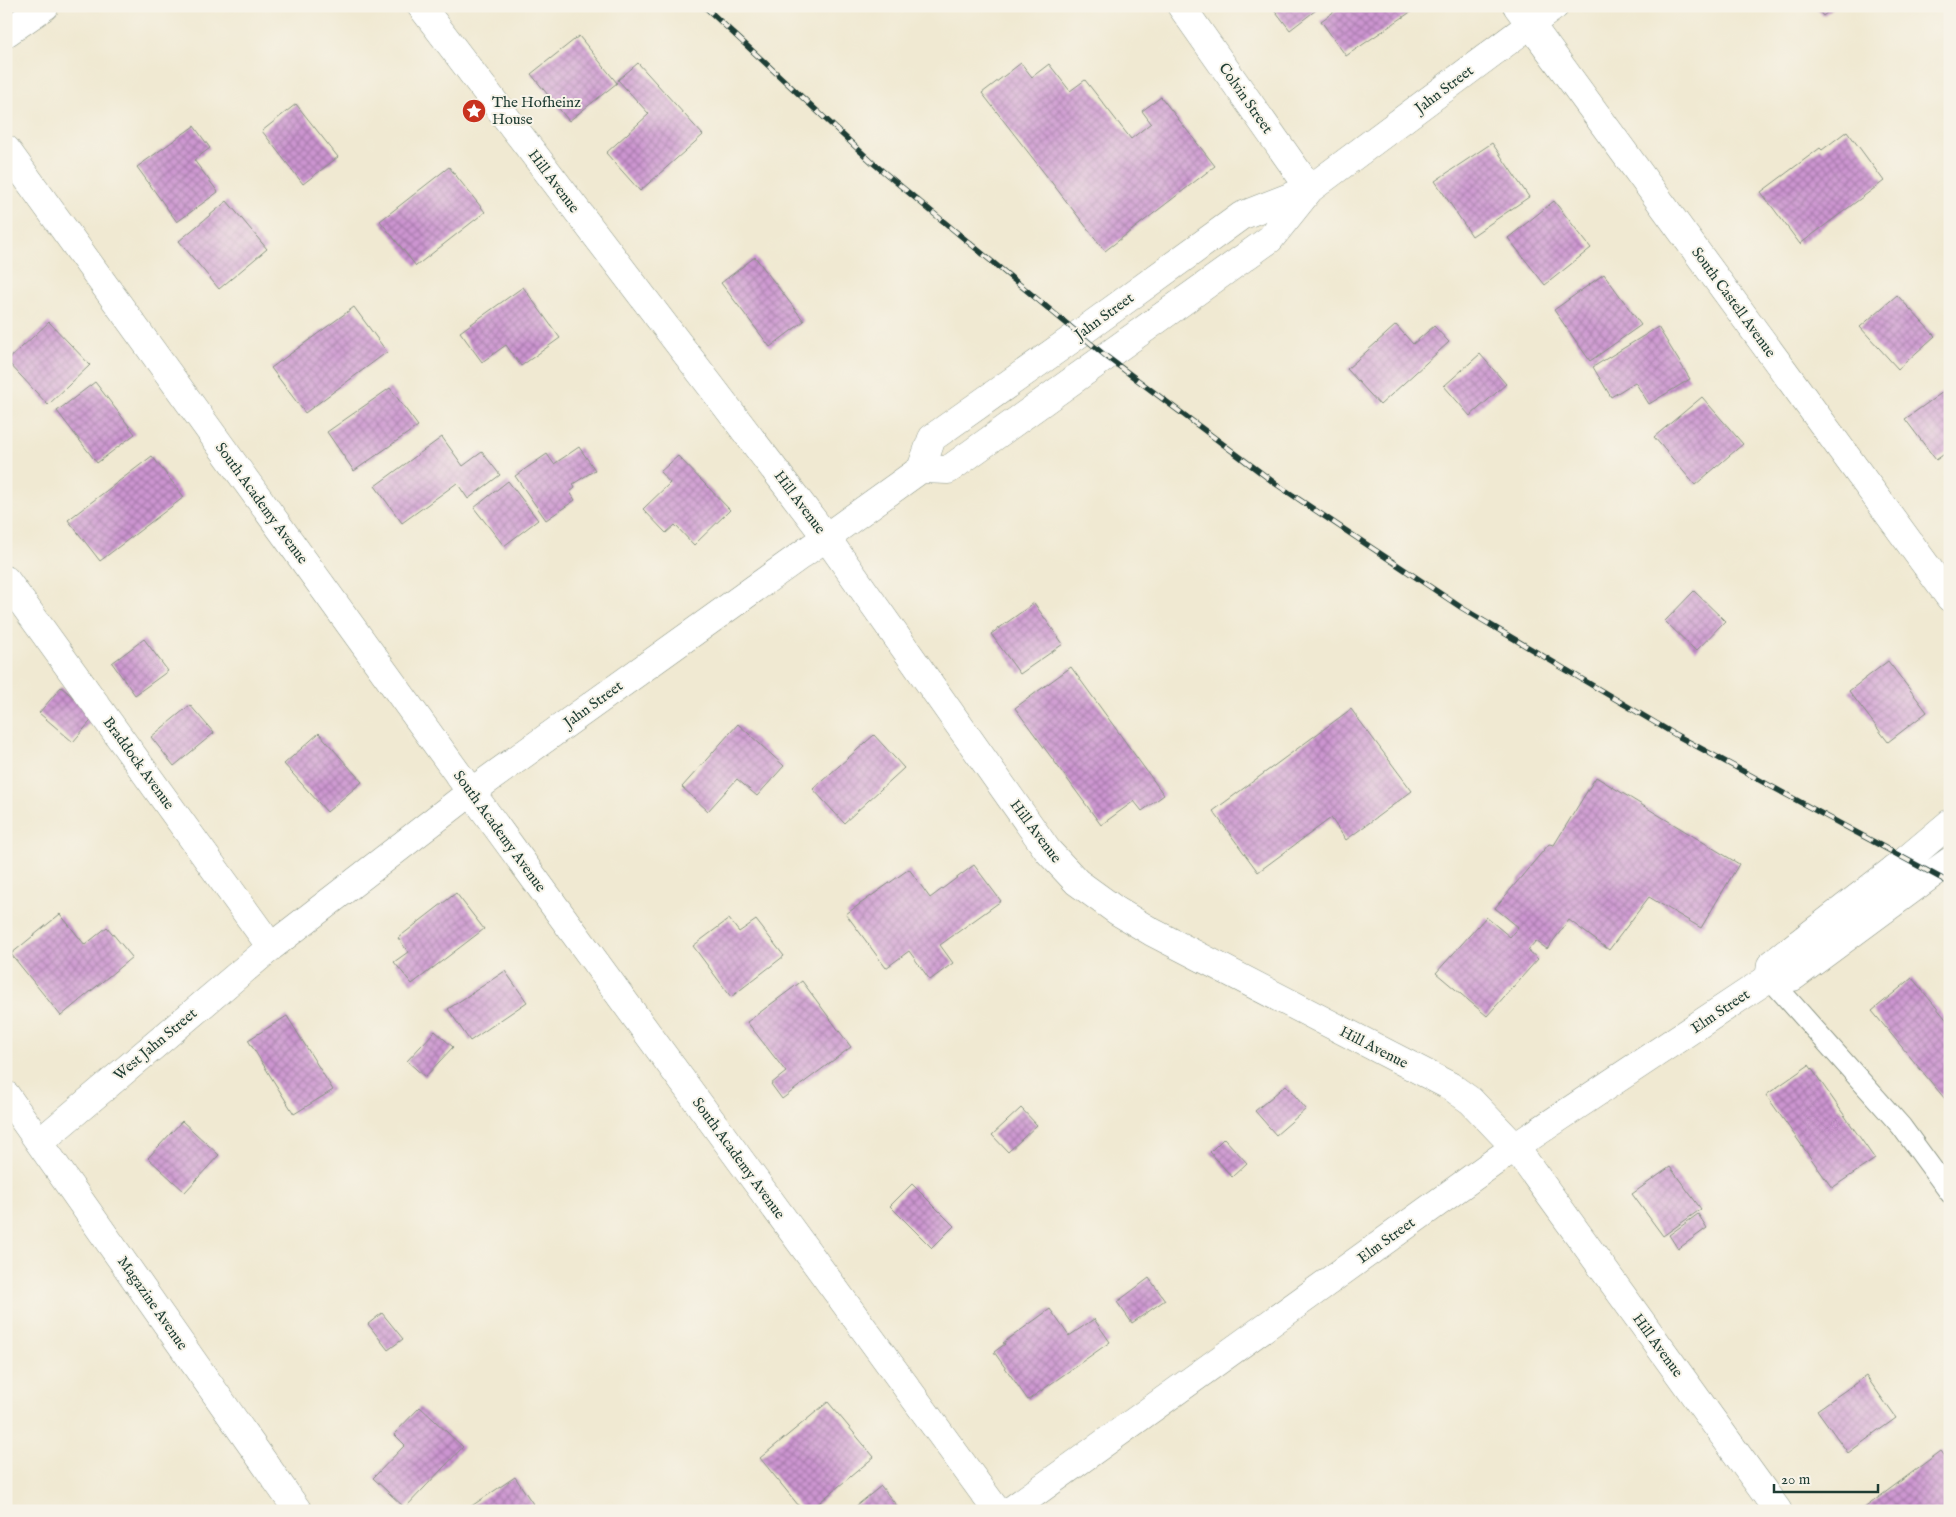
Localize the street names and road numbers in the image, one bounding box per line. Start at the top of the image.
street label: Colvin Street [1214,59,1277,137]
street label: Jahn Street [1410,61,1477,119]
street label: Hill Avenue [524,146,584,217]
street label: South Castell Avenue [1687,243,1780,361]
street label: Jahn Street [1069,289,1138,345]
street label: South Academy Avenue [211,439,312,568]
street label: Hill Avenue [770,467,830,538]
street label: Jahn Street [558,677,627,733]
street label: Braddock Avenue [99,713,179,813]
street label: South Academy Avenue [449,767,550,896]
street label: Hill Avenue [1006,796,1066,867]
street label: Elm Street [1687,985,1753,1038]
street label: West Jahn Street [110,1004,201,1085]
street label: Hill Avenue [1336,1022,1411,1073]
street label: South Academy Avenue [688,1094,789,1223]
street label: Elm Street [1354,1213,1419,1268]
street label: Magazine Avenue [113,1253,192,1354]
street label: Hill Avenue [1628,1310,1687,1381]

